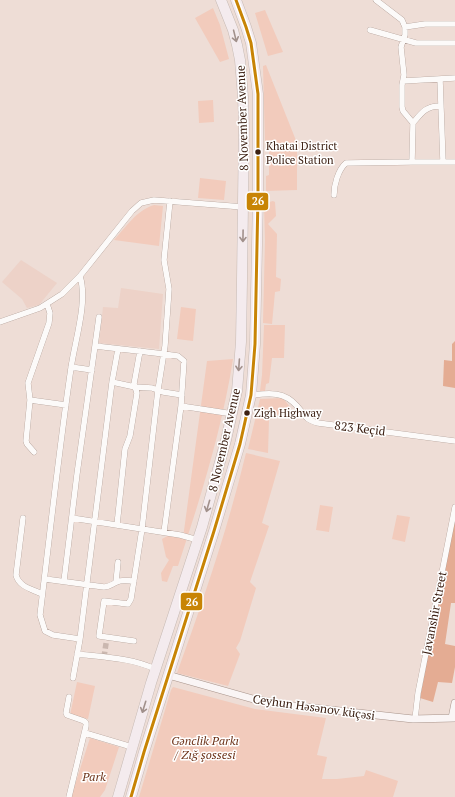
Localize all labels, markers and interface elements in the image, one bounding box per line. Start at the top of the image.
one-way arrow [231,30,239,43]
street label: 8 November Avenue [233,65,251,171]
place label: Khatai District Police Station [266,139,337,167]
marker: Khatai District Police Station [253,147,263,157]
line badge: 26 [246,192,269,211]
text: 26 [252,194,264,208]
one-way arrow [239,229,247,242]
one-way arrow [236,358,243,371]
street label: 8 November Avenue [205,387,243,493]
place label: Zigh Highway [254,406,322,420]
marker: Zigh Highway [242,408,252,418]
street label: 823 Keçid [334,417,387,439]
one-way arrow [204,499,211,512]
street label: Javanshir Street [419,569,450,656]
line badge: 26 [180,592,203,611]
text: 26 [186,595,198,609]
street label: Ceyhun Həsənov küçəsi [252,691,376,723]
one-way arrow [140,700,147,713]
park label: Gənclik Parkı / Zığ şossesi [171,733,239,762]
park label: Park [81,769,106,784]

